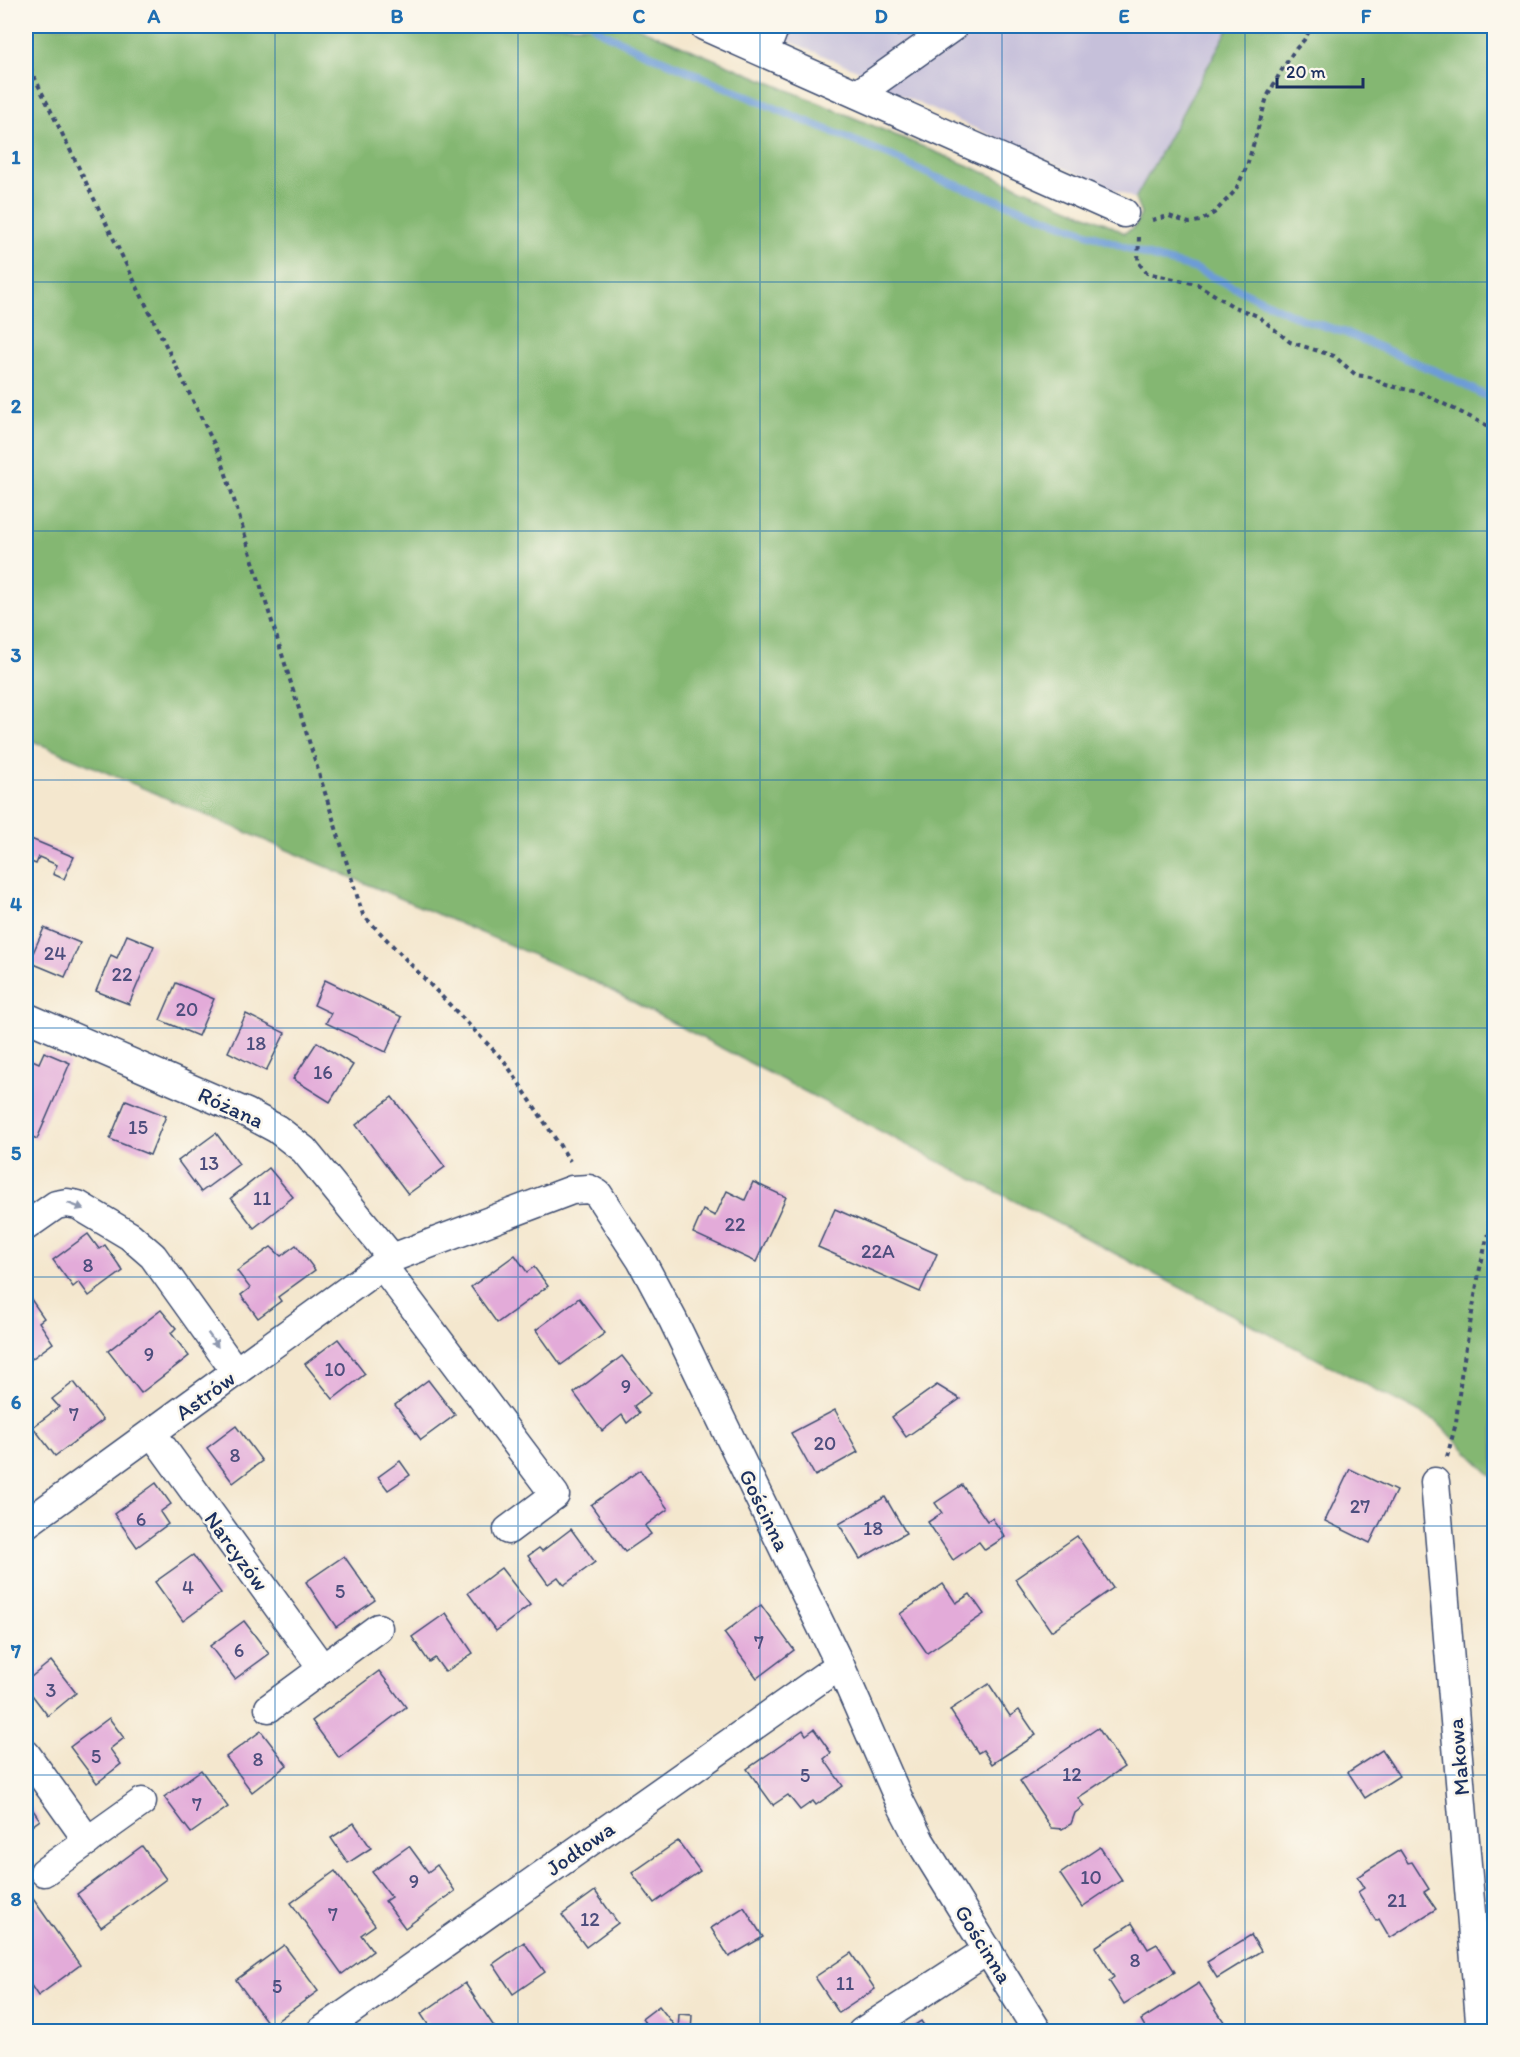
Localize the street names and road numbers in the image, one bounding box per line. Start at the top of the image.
street label: Różana [194,1081,268,1134]
street label: Astrów [170,1365,240,1426]
street label: Gościnna [733,1465,796,1556]
street label: Narcyzów [199,1506,275,1596]
street label: Makowa [1442,1717,1475,1797]
street label: Jodłowa [541,1815,620,1882]
street label: Gościnna [949,1900,1019,1989]

